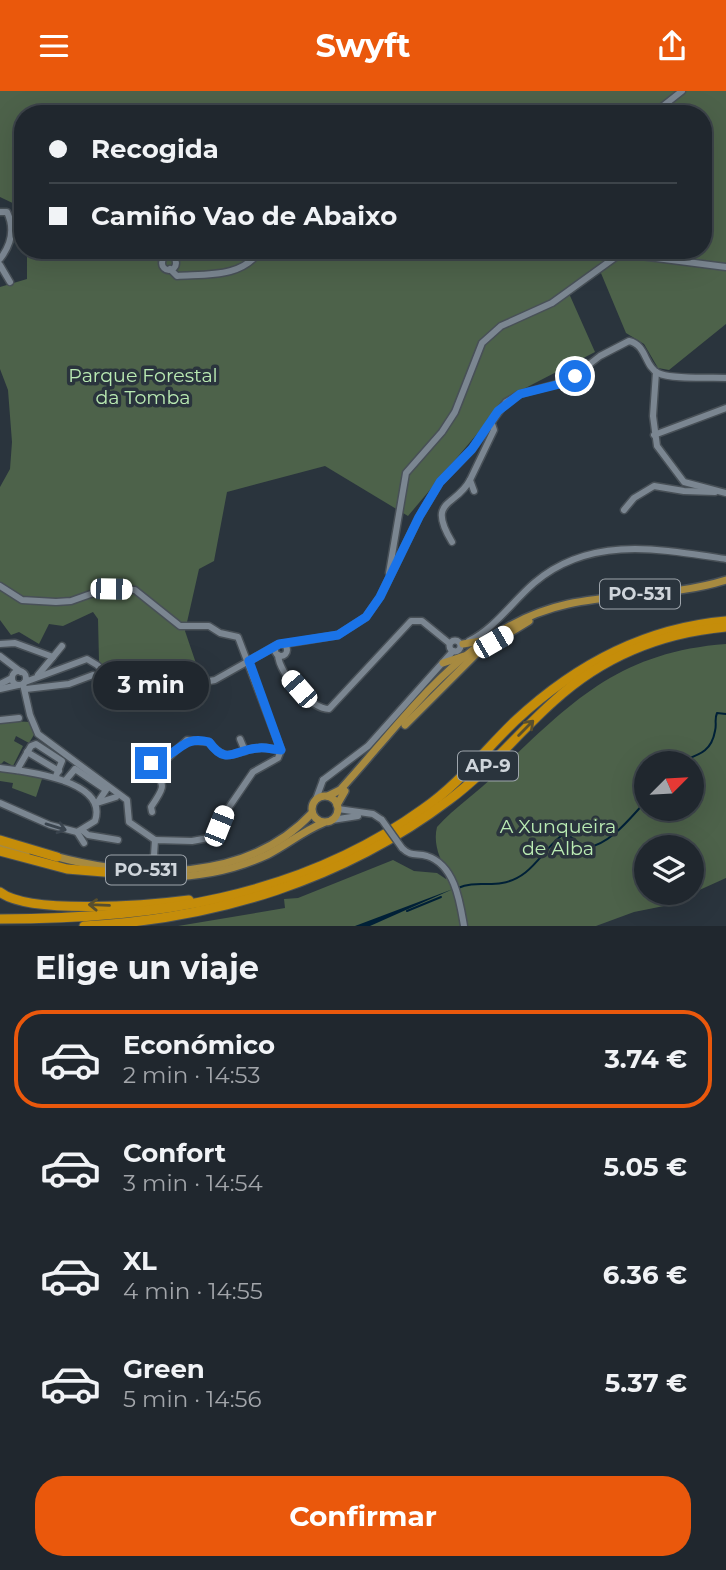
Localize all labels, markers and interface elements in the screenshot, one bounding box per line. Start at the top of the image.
text: Swyft [315,26,411,65]
icon: menu [35,27,73,65]
icon: share [653,27,691,65]
text: Recogida [91,133,219,165]
text: Camiño Vao de Abaixo [91,200,397,232]
route start [559,360,591,392]
park label: Parque Forestal da Tomba [68,364,218,409]
car [90,578,133,600]
road number: PO-531 [600,580,680,609]
car [470,622,517,662]
callout: 3 min [93,661,209,711]
car [278,666,321,712]
text: 3 min [117,671,185,699]
one-way arrow [517,719,534,736]
route end [135,747,167,779]
road number: AP-9 [458,751,518,781]
north arrow [634,751,704,821]
map controls [634,751,704,905]
car [202,803,237,849]
park label: A Xunqueira de Alba [500,815,616,860]
one-way arrow [45,821,67,834]
button: layers [634,835,704,905]
road number: PO-531 [106,855,186,885]
one-way arrow [87,899,110,912]
text: Elige un viaje [35,948,259,987]
icon: car [39,1028,102,1091]
text: Económico [123,1029,275,1061]
text: 3.74 € [604,1043,687,1075]
text: 2 min · 14:53 [123,1061,260,1089]
icon: car [39,1136,102,1199]
text: Confort [123,1137,226,1169]
text: 5.05 € [603,1151,687,1183]
text: 3 min · 14:54 [123,1169,263,1197]
icon: car [39,1244,102,1307]
text: XL [123,1245,157,1277]
text: 6.36 € [603,1259,687,1291]
text: 4 min · 14:55 [123,1277,263,1305]
icon: car [39,1352,102,1415]
text: Green [123,1353,205,1385]
text: 5.37 € [605,1367,687,1399]
text: 5 min · 14:56 [123,1385,262,1413]
button: Confirmar [35,1476,691,1556]

